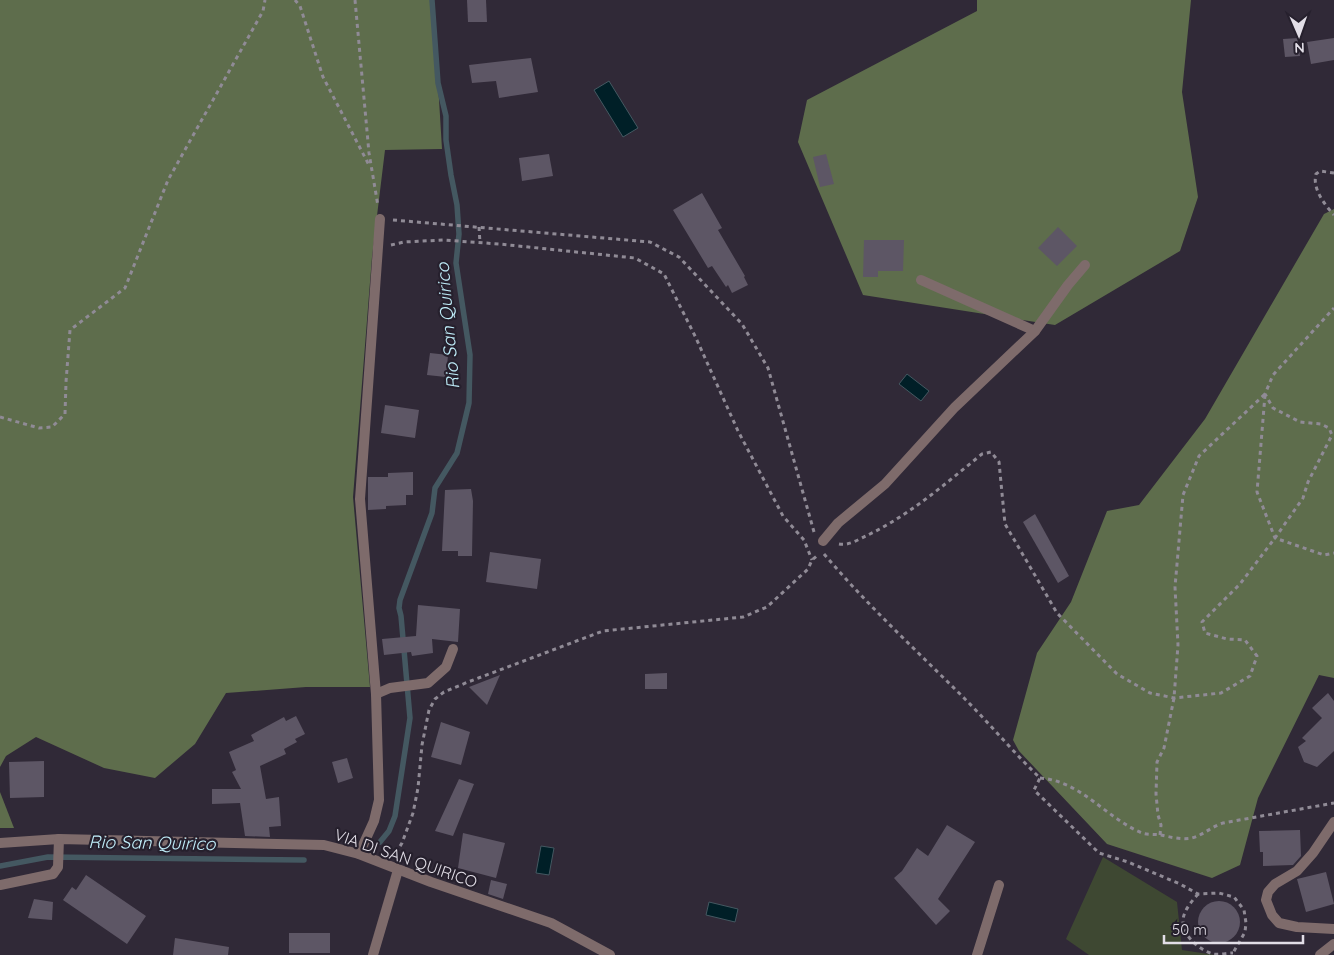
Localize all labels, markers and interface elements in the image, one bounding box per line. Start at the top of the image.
north arrow [1274,10,1324,60]
text: N [1294,39,1305,57]
water label: Rio San Quirico [430,261,464,390]
street label: VIA DI SAN QUIRICO [332,824,480,892]
water label: Rio San Quirico [88,830,217,855]
scale bar [1164,912,1303,944]
text: 50 m [1172,920,1207,939]

